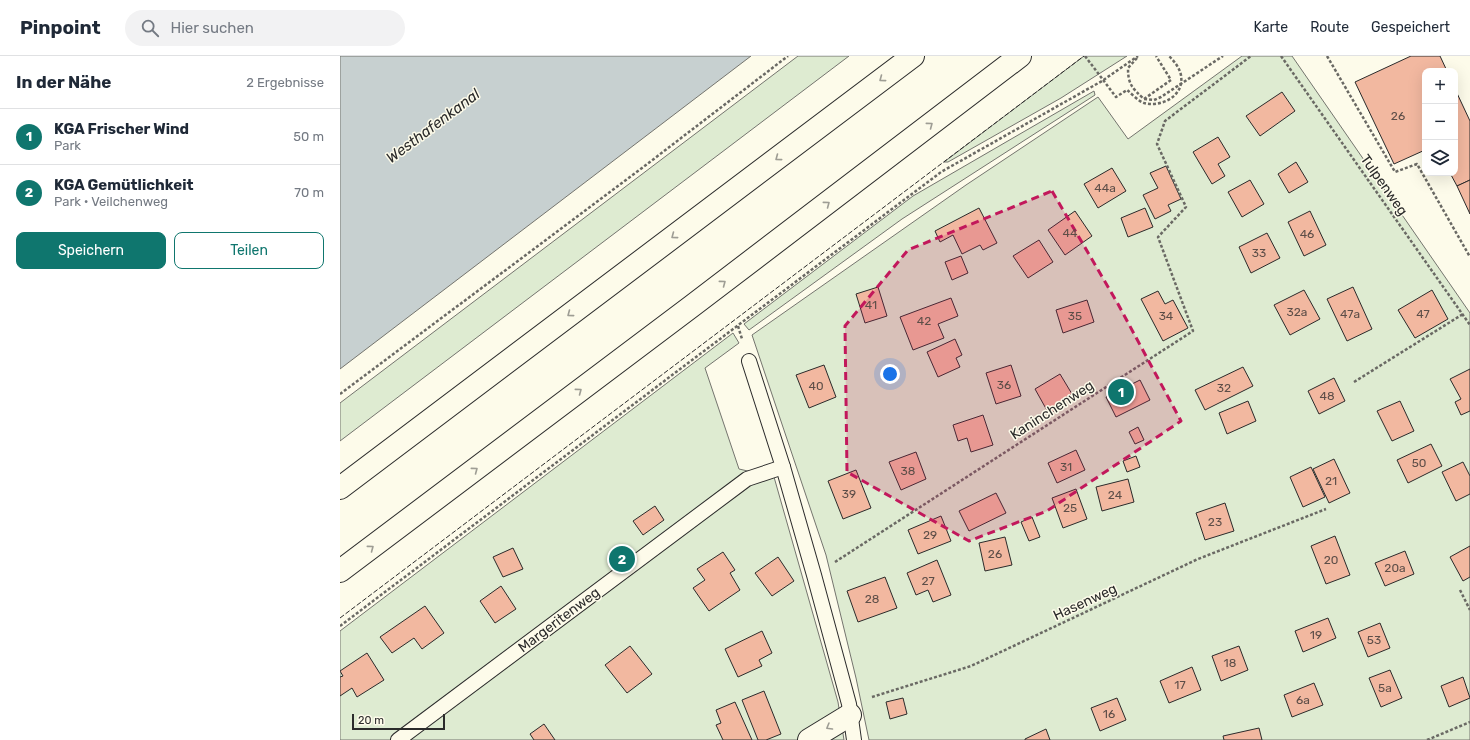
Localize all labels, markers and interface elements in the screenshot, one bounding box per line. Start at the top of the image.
search box [125,10,405,46]
text: Pinpoint [20,16,101,39]
icon: search [139,17,161,39]
text: Hier suchen [171,19,254,37]
text: Karte [1253,19,1288,36]
text: Route [1310,19,1349,36]
text: Gespeichert [1371,19,1450,36]
map controls [1422,68,1458,176]
button: + [1422,68,1458,104]
text: In der Nähe [16,72,111,92]
text: 2 Ergebnisse [246,75,324,90]
one-way arrow [879,75,886,82]
water label: Westhafenkanal [383,85,484,167]
button: − [1422,104,1458,140]
house number: 26 [1391,109,1405,123]
text: KGA Frischer Wind [54,120,189,138]
one-way arrow [926,122,933,130]
text: 1 [26,129,32,144]
text: 50 m [293,129,324,144]
text: Park [54,138,81,153]
button: layers [1422,140,1458,176]
street label: Tulpenweg [1357,151,1411,219]
one-way arrow [775,153,782,160]
text: KGA Gemütlichkeit [54,176,193,194]
house number: 44a [1094,181,1116,195]
text: 2 [25,185,33,200]
text: 70 m [294,185,324,200]
text: Park · Veilchenweg [54,194,168,209]
one-way arrow [822,201,829,208]
house number: 44 [1063,226,1078,240]
house number: 46 [1300,227,1314,241]
one-way arrow [671,231,678,238]
button: Speichern [16,232,166,269]
button: Teilen [174,232,324,269]
house number: 33 [1252,246,1266,260]
one-way arrow [719,280,726,287]
house number: 41 [865,298,877,312]
house number: 32a [1287,305,1307,319]
house number: 47a [1340,307,1360,321]
house number: 47 [1416,307,1430,321]
one-way arrow [567,309,574,317]
house number: 35 [1068,309,1082,323]
house number: 34 [1159,309,1174,323]
house number: 42 [917,314,931,328]
your location [880,364,900,384]
street label: Kaninchenweg [1007,377,1097,443]
pin: 1 [1108,377,1134,407]
house number: 36 [997,378,1011,392]
house number: 40 [808,379,824,393]
house number: 32 [1217,381,1231,395]
one-way arrow [575,389,582,396]
house number: 48 [1319,389,1335,403]
house number: 50 [1412,456,1426,470]
house number: 31 [1060,460,1072,474]
house number: 38 [901,464,915,478]
one-way arrow [471,467,478,474]
house number: 21 [1325,474,1337,488]
house number: 39 [842,487,856,501]
house number: 24 [1108,488,1123,502]
house number: 25 [1063,501,1077,515]
house number: 23 [1208,515,1222,529]
house number: 29 [923,528,937,542]
pin: 2 [609,544,635,574]
one-way arrow [367,545,374,552]
house number: 26 [988,547,1002,561]
house number: 20 [1324,553,1338,567]
house number: 20a [1384,561,1406,575]
house number: 27 [921,574,935,588]
street label: Hasenweg [1050,580,1120,624]
street label: Margeritenweg [515,584,603,656]
house number: 28 [865,592,879,606]
house number: 19 [1310,628,1322,642]
house number: 53 [1367,633,1381,647]
house number: 18 [1224,656,1236,670]
house number: 17 [1174,678,1186,692]
house number: 5a [1378,681,1392,695]
house number: 6a [1296,693,1310,707]
house number: 16 [1103,707,1115,721]
scale bar [352,712,445,731]
text: 20 m [358,714,384,727]
one-way arrow [826,723,833,730]

